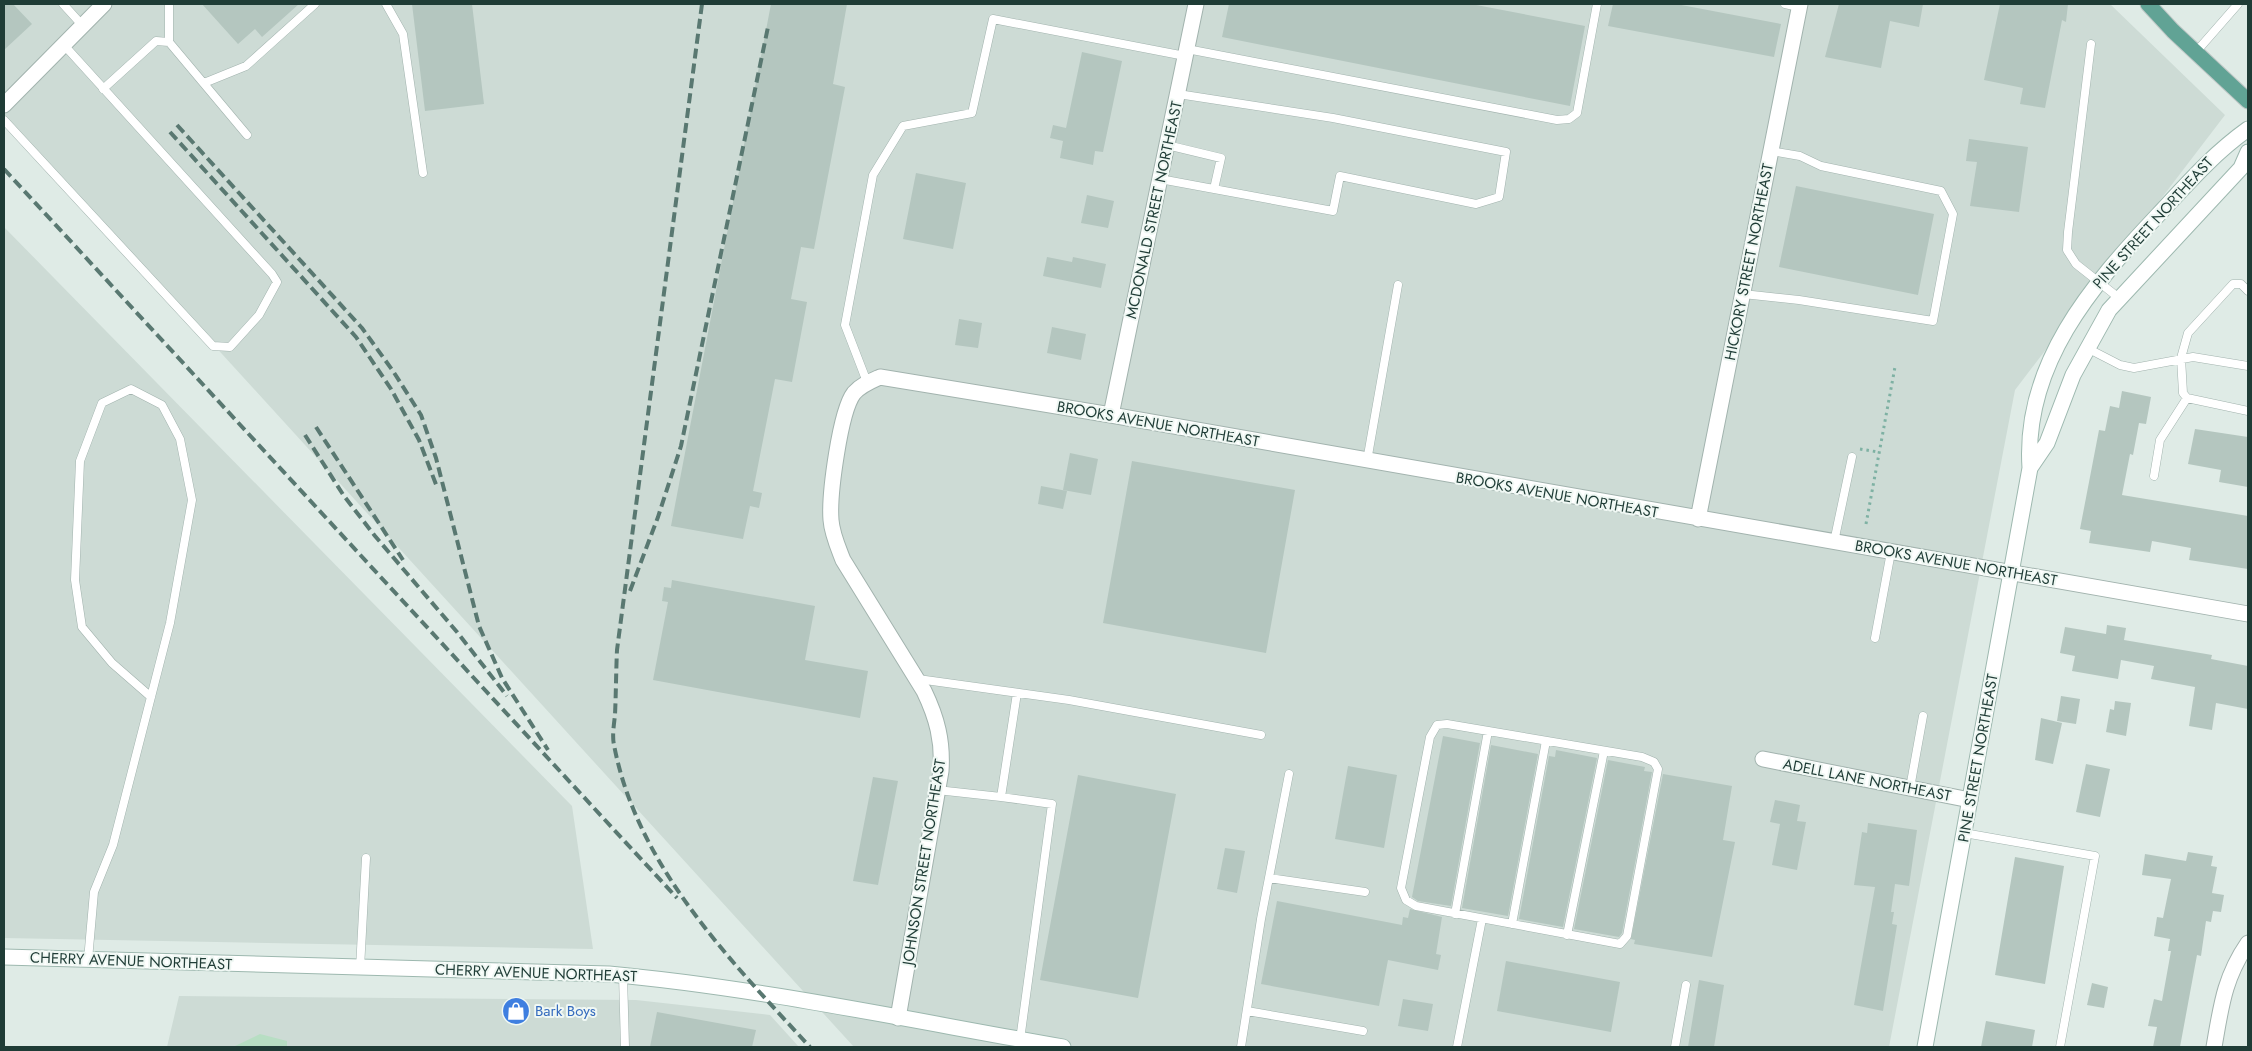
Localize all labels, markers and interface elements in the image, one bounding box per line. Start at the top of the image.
street label: MCDONALD STREET NORTHEAST [1120,99,1188,321]
street label: PINE STREET NORTHEAST [2088,152,2218,294]
street label: HICKORY STREET NORTHEAST [1719,162,1779,362]
street label: BROOKS AVENUE NORTHEAST [1055,395,1261,453]
street label: BROOKS AVENUE NORTHEAST [1454,466,1660,524]
street label: BROOKS AVENUE NORTHEAST [1853,534,2059,592]
street label: PINE STREET NORTHEAST [1952,672,2004,844]
street label: ADELL LANE NORTHEAST [1781,753,1953,807]
street label: JOHNSON STREET NORTHEAST [897,757,951,969]
street label: CHERRY AVENUE NORTHEAST [30,946,232,976]
street label: CHERRY AVENUE NORTHEAST [435,958,637,988]
shop icon: Bark Boys [501,996,531,1026]
place label: Bark Boys [535,1000,596,1022]

